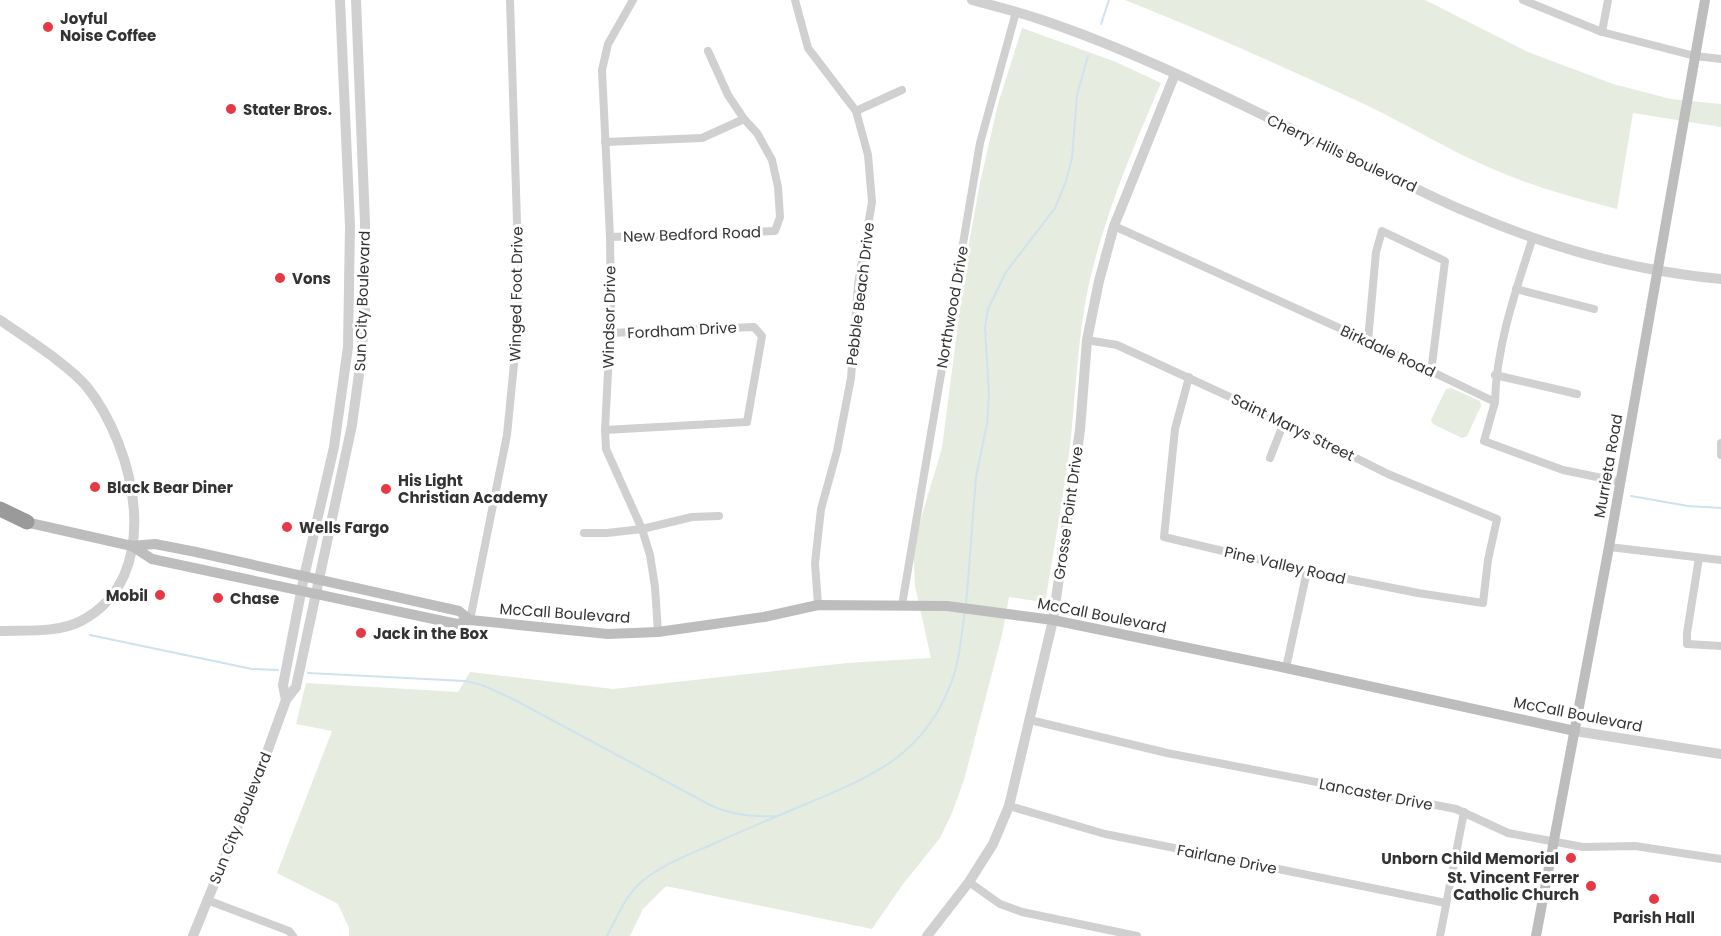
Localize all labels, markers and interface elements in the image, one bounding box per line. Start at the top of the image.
place label: Joyful Noise Coffee [60,8,156,46]
marker: Joyful Noise Coffee [41,20,55,34]
place label: Stater Bros. [243,99,332,120]
marker: Stater Bros. [224,102,238,116]
street label: Cherry Hills Boulevard [1264,109,1420,197]
street label: New Bedford Road [623,221,761,247]
street label: Pebble Beach Drive [841,221,879,367]
street label: Winged Foot Drive [504,226,528,362]
street label: Sun City Boulevard [349,230,375,372]
street label: Northwood Drive [931,244,973,370]
street label: Windsor Drive [598,265,620,369]
place label: Vons [292,268,331,289]
marker: Vons [273,271,287,285]
street label: Fordham Drive [627,317,737,343]
street label: Birkdale Road [1337,320,1439,382]
street label: Saint Marys Street [1228,388,1358,466]
street label: Murrieta Road [1589,412,1627,520]
street label: Grosse Point Drive [1048,445,1088,581]
place label: His Light Christian Academy [398,470,548,508]
place label: Black Bear Diner [107,477,234,498]
marker: Black Bear Diner [88,480,102,494]
marker: His Light Christian Academy [379,482,393,496]
place label: Wells Fargo [299,517,389,538]
marker: Wells Fargo [280,520,294,534]
street label: Pine Valley Road [1222,541,1348,589]
place label: Mobil [106,585,148,606]
marker: Mobil [153,588,167,602]
place label: Chase [230,588,279,609]
marker: Chase [211,591,225,605]
street label: McCall Boulevard [1036,592,1168,638]
street label: McCall Boulevard [499,598,631,628]
place label: Jack in the Box [373,623,488,644]
marker: Jack in the Box [354,626,368,640]
street label: McCall Boulevard [1512,691,1644,737]
street label: Sun City Boulevard [204,749,276,887]
street label: Lancaster Drive [1317,773,1435,815]
street label: Fairlane Drive [1175,839,1279,879]
place label: Unborn Child Memorial [1381,848,1559,869]
marker: Unborn Child Memorial [1564,851,1578,865]
place label: St. Vincent Ferrer Catholic Church [1447,867,1580,905]
marker: St. Vincent Ferrer Catholic Church [1584,879,1598,893]
marker: Parish Hall [1647,892,1661,906]
place label: Parish Hall [1613,907,1695,928]

